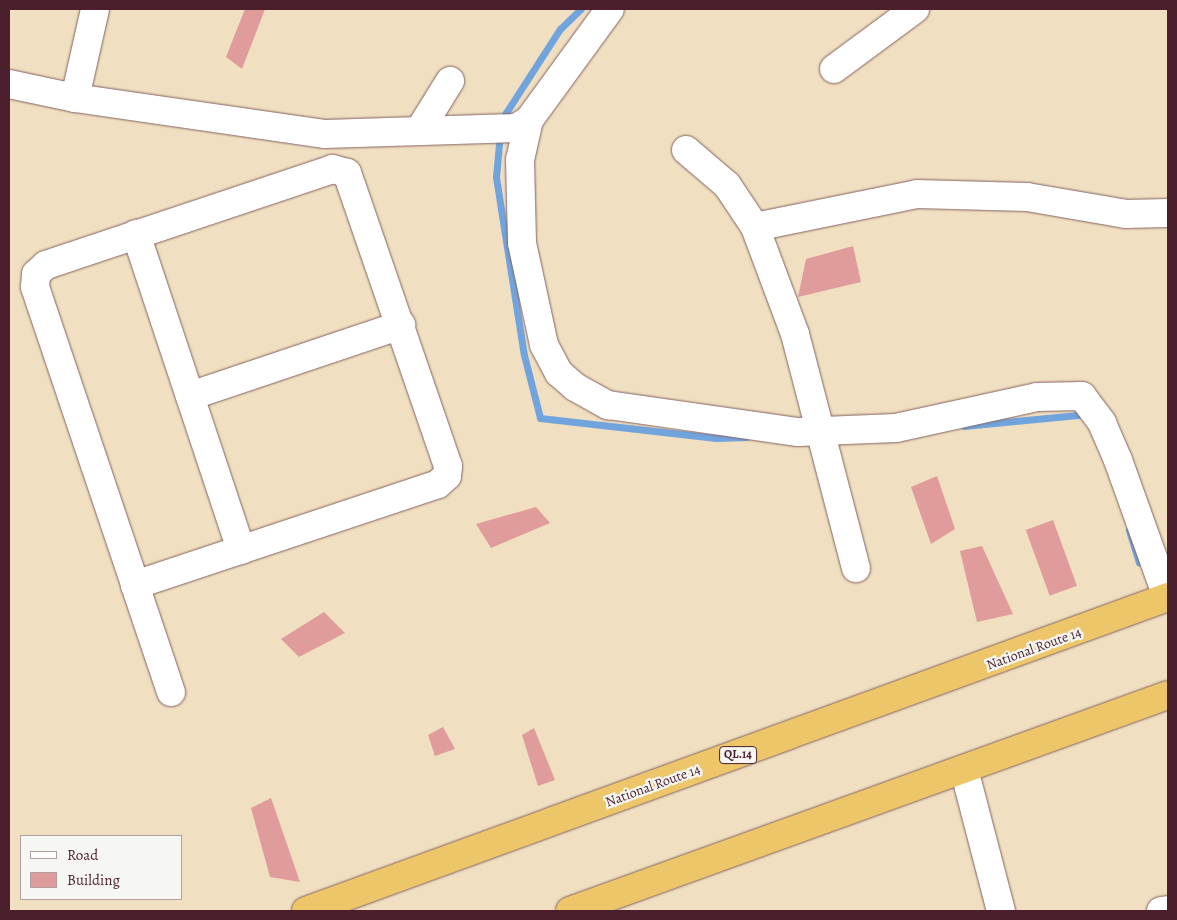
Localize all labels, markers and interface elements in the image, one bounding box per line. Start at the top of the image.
street label: National Route 14 [984,624,1084,674]
road number: QL.14 [718,746,758,764]
street label: National Route 14 [603,761,703,811]
legend [20,835,182,900]
text: Road [67,845,98,865]
text: Building [67,870,120,890]

